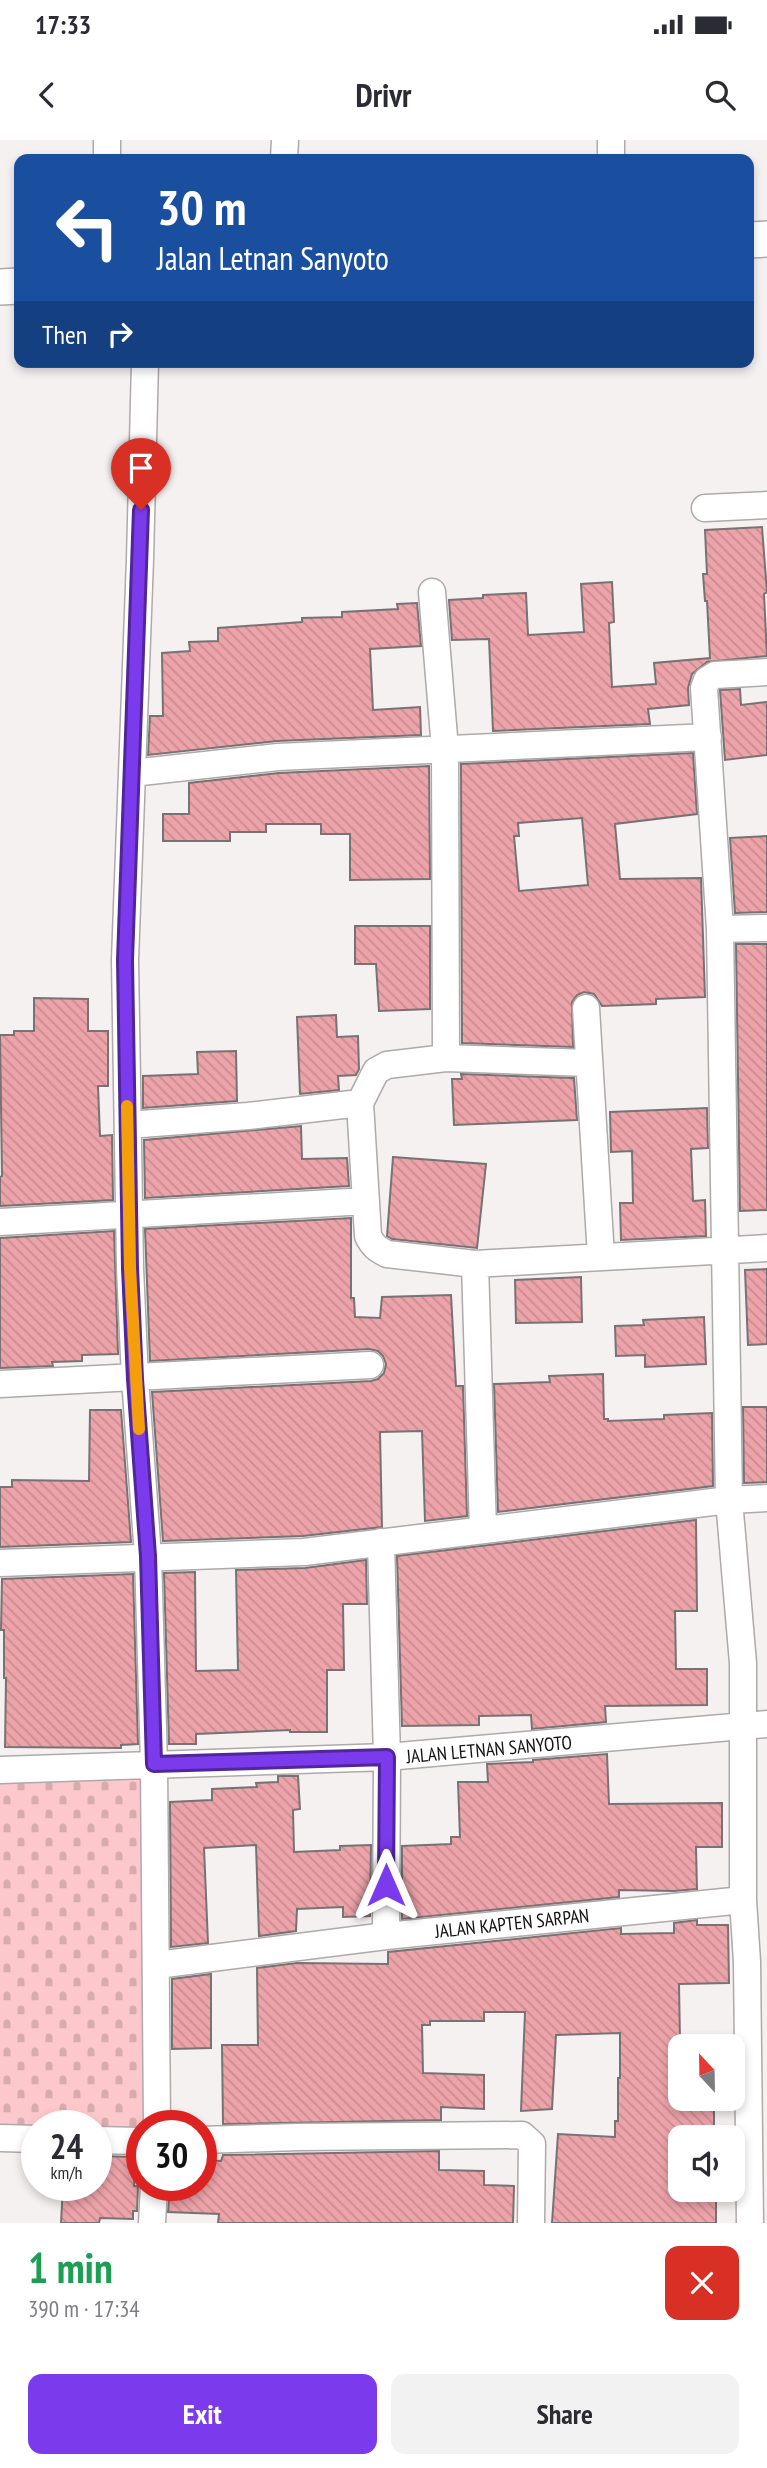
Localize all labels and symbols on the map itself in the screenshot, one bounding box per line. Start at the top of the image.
pin [111,438,171,510]
street label: JALAN LETNAN SANYOTO [404,1730,573,1768]
position arrow [349,1848,423,1922]
street label: JALAN KAPTEN SARPAN [433,1903,590,1943]
north arrow [668,2034,746,2110]
speed limit sign: 30 [126,2110,217,2201]

